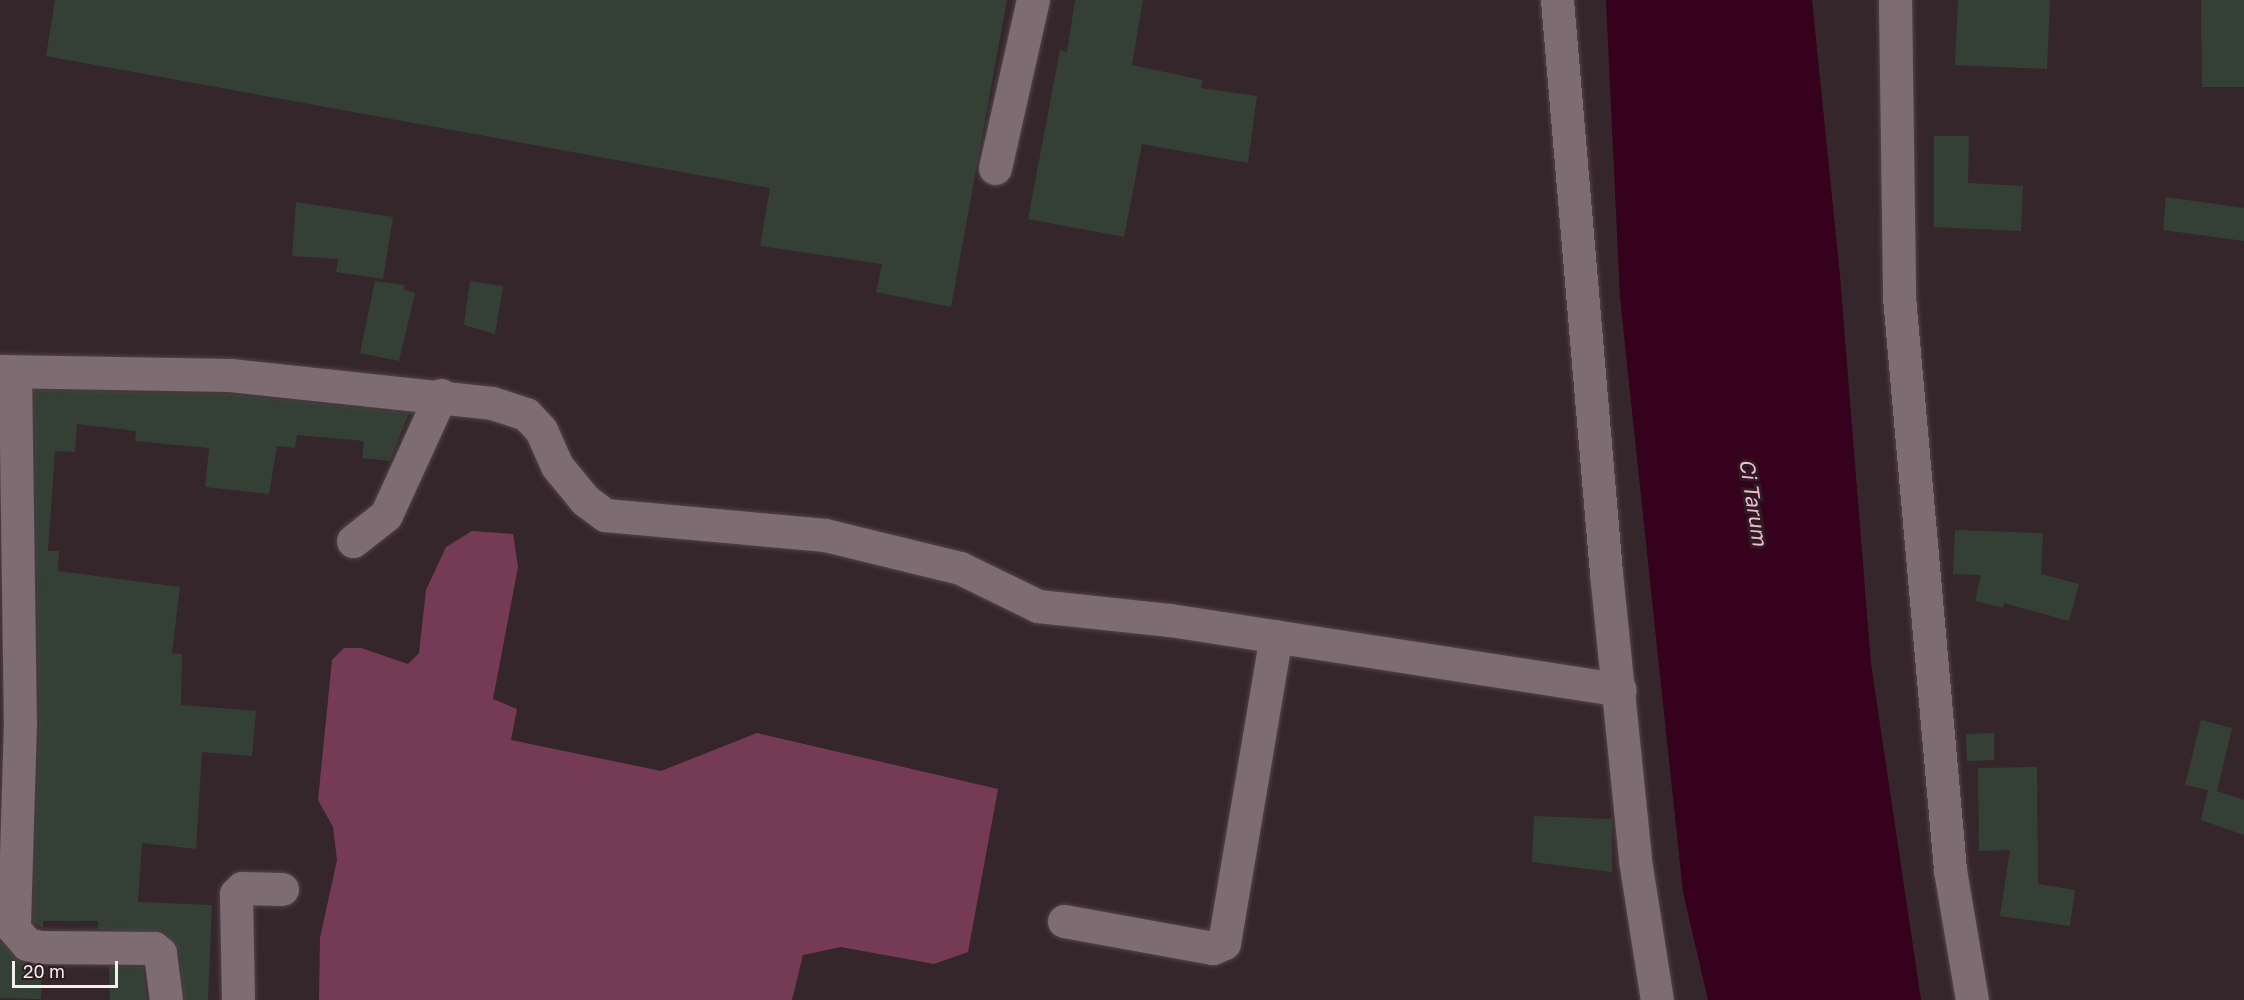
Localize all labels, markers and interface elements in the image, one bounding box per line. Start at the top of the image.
water label: Ci Tarum [1735,457,1773,547]
scale bar [15,949,122,987]
text: 20 m [23,960,65,982]

